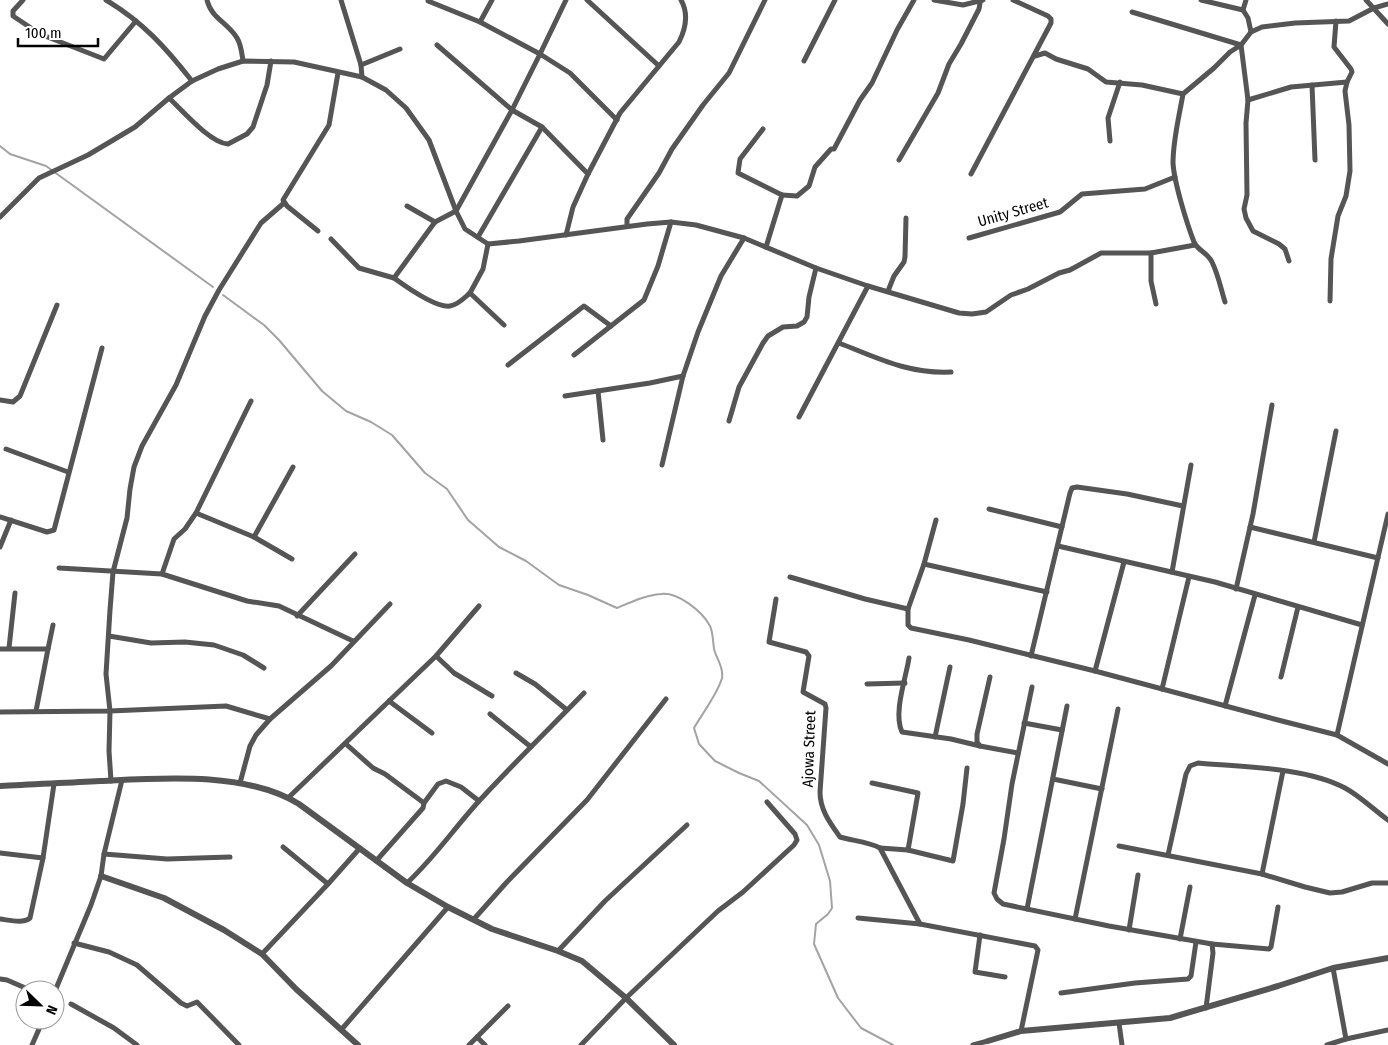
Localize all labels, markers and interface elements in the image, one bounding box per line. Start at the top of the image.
scale bar [18,15,98,47]
text: 100 m [25,24,62,42]
street label: Unity Street [976,193,1050,231]
street label: Ajowa Street [799,710,819,788]
north arrow [15,980,65,1030]
text: N [42,1003,61,1017]

